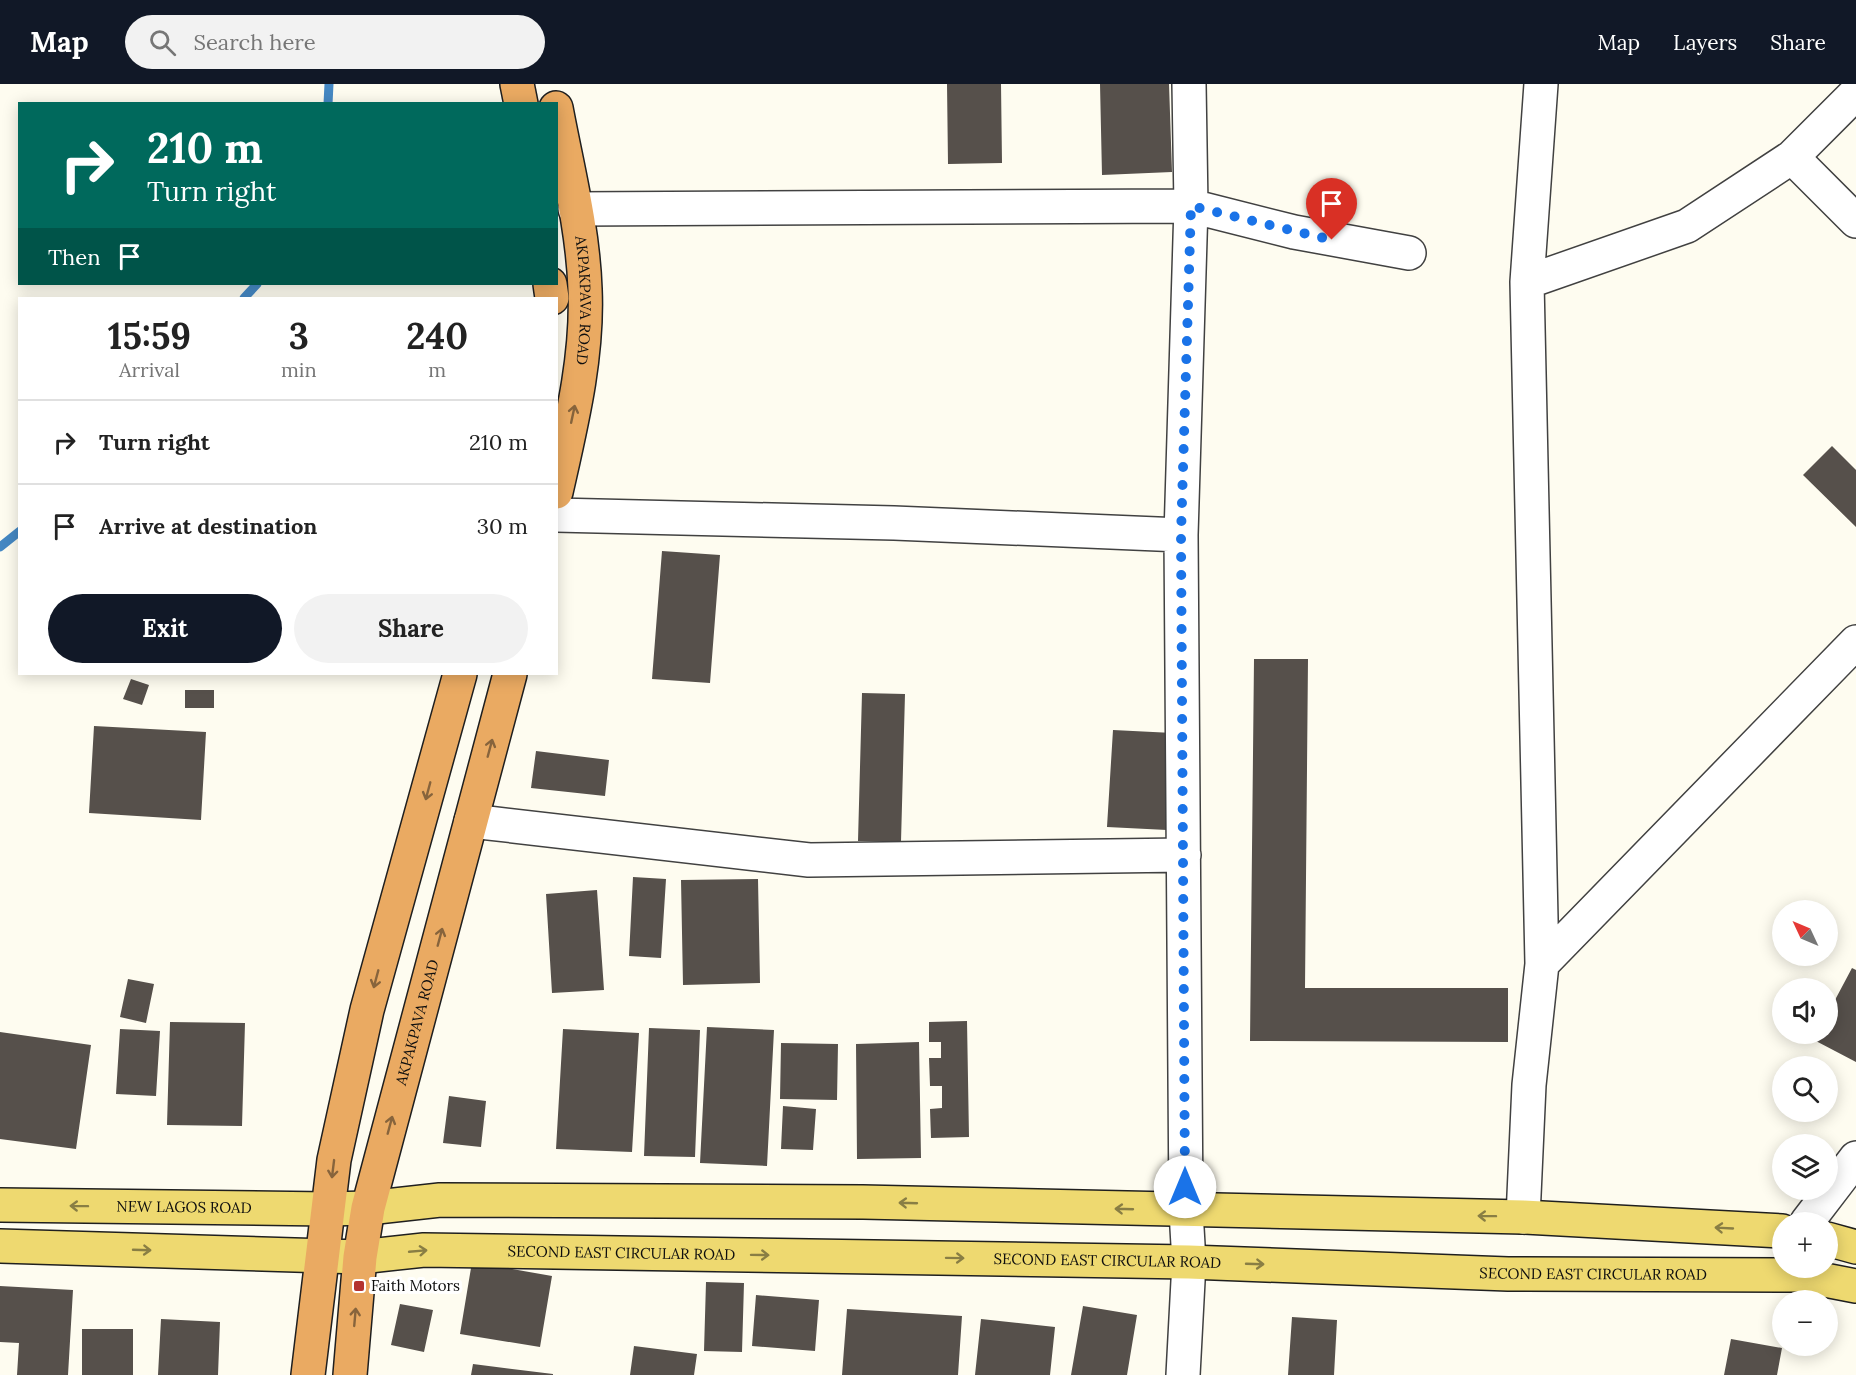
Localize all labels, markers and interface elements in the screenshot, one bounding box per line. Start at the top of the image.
search box [125,15,545,69]
text: Map [30,24,89,60]
icon: search [146,26,179,59]
text: Search here [194,28,316,56]
text: Map [1597,29,1640,56]
text: Layers [1673,29,1737,56]
text: Share [1770,29,1826,56]
text: 210 m [147,121,263,175]
icon: right [48,126,126,204]
text: Turn right [147,174,276,208]
pin [1306,178,1357,240]
icon: arrive [1315,187,1348,220]
street label: AKPAKPAVA ROAD [571,234,595,366]
icon: arrive [113,240,146,273]
text: Then [48,243,101,271]
text: 15:59 [108,313,191,359]
text: 3 [289,313,309,359]
text: 240 [406,313,468,359]
text: Arrival [119,357,180,382]
text: min [281,357,317,382]
text: m [428,357,446,382]
one-way arrow [568,404,579,424]
icon: right [48,426,81,459]
text: Turn right [99,428,210,456]
text: 210 m [469,428,528,456]
icon: arrive [48,510,81,543]
text: Arrive at destination [99,512,317,540]
text: 30 m [477,512,528,540]
button: Exit [48,594,282,663]
button: Share [294,594,528,663]
one-way arrow [485,739,496,758]
one-way arrow [421,781,433,800]
north arrow [1772,900,1838,966]
map controls [1772,900,1838,1356]
one-way arrow [435,928,446,947]
street label: AKPAKPAVA ROAD [391,957,443,1088]
one-way arrow [370,969,381,988]
button: sound [1772,978,1838,1044]
button: search [1772,1056,1838,1122]
one-way arrow [385,1116,396,1135]
button: layers [1772,1134,1838,1200]
position arrow [1153,1155,1217,1219]
one-way arrow [327,1158,338,1178]
street label: NEW LAGOS ROAD [116,1196,252,1217]
one-way arrow [899,1197,919,1209]
one-way arrow [69,1200,89,1212]
one-way arrow [1114,1204,1134,1215]
one-way arrow [1477,1210,1497,1222]
button: + [1772,1212,1838,1278]
one-way arrow [1714,1222,1734,1233]
street label: SECOND EAST CIRCULAR ROAD [507,1241,735,1264]
one-way arrow [132,1244,152,1255]
one-way arrow [408,1245,428,1256]
one-way arrow [750,1249,770,1261]
street label: SECOND EAST CIRCULAR ROAD [993,1249,1222,1272]
one-way arrow [945,1252,965,1264]
one-way arrow [1245,1259,1265,1270]
street label: SECOND EAST CIRCULAR ROAD [1479,1263,1707,1284]
place label: Faith Motors [371,1276,460,1295]
marker: Faith Motors [352,1279,366,1293]
button: − [1772,1290,1838,1356]
one-way arrow [350,1307,361,1327]

